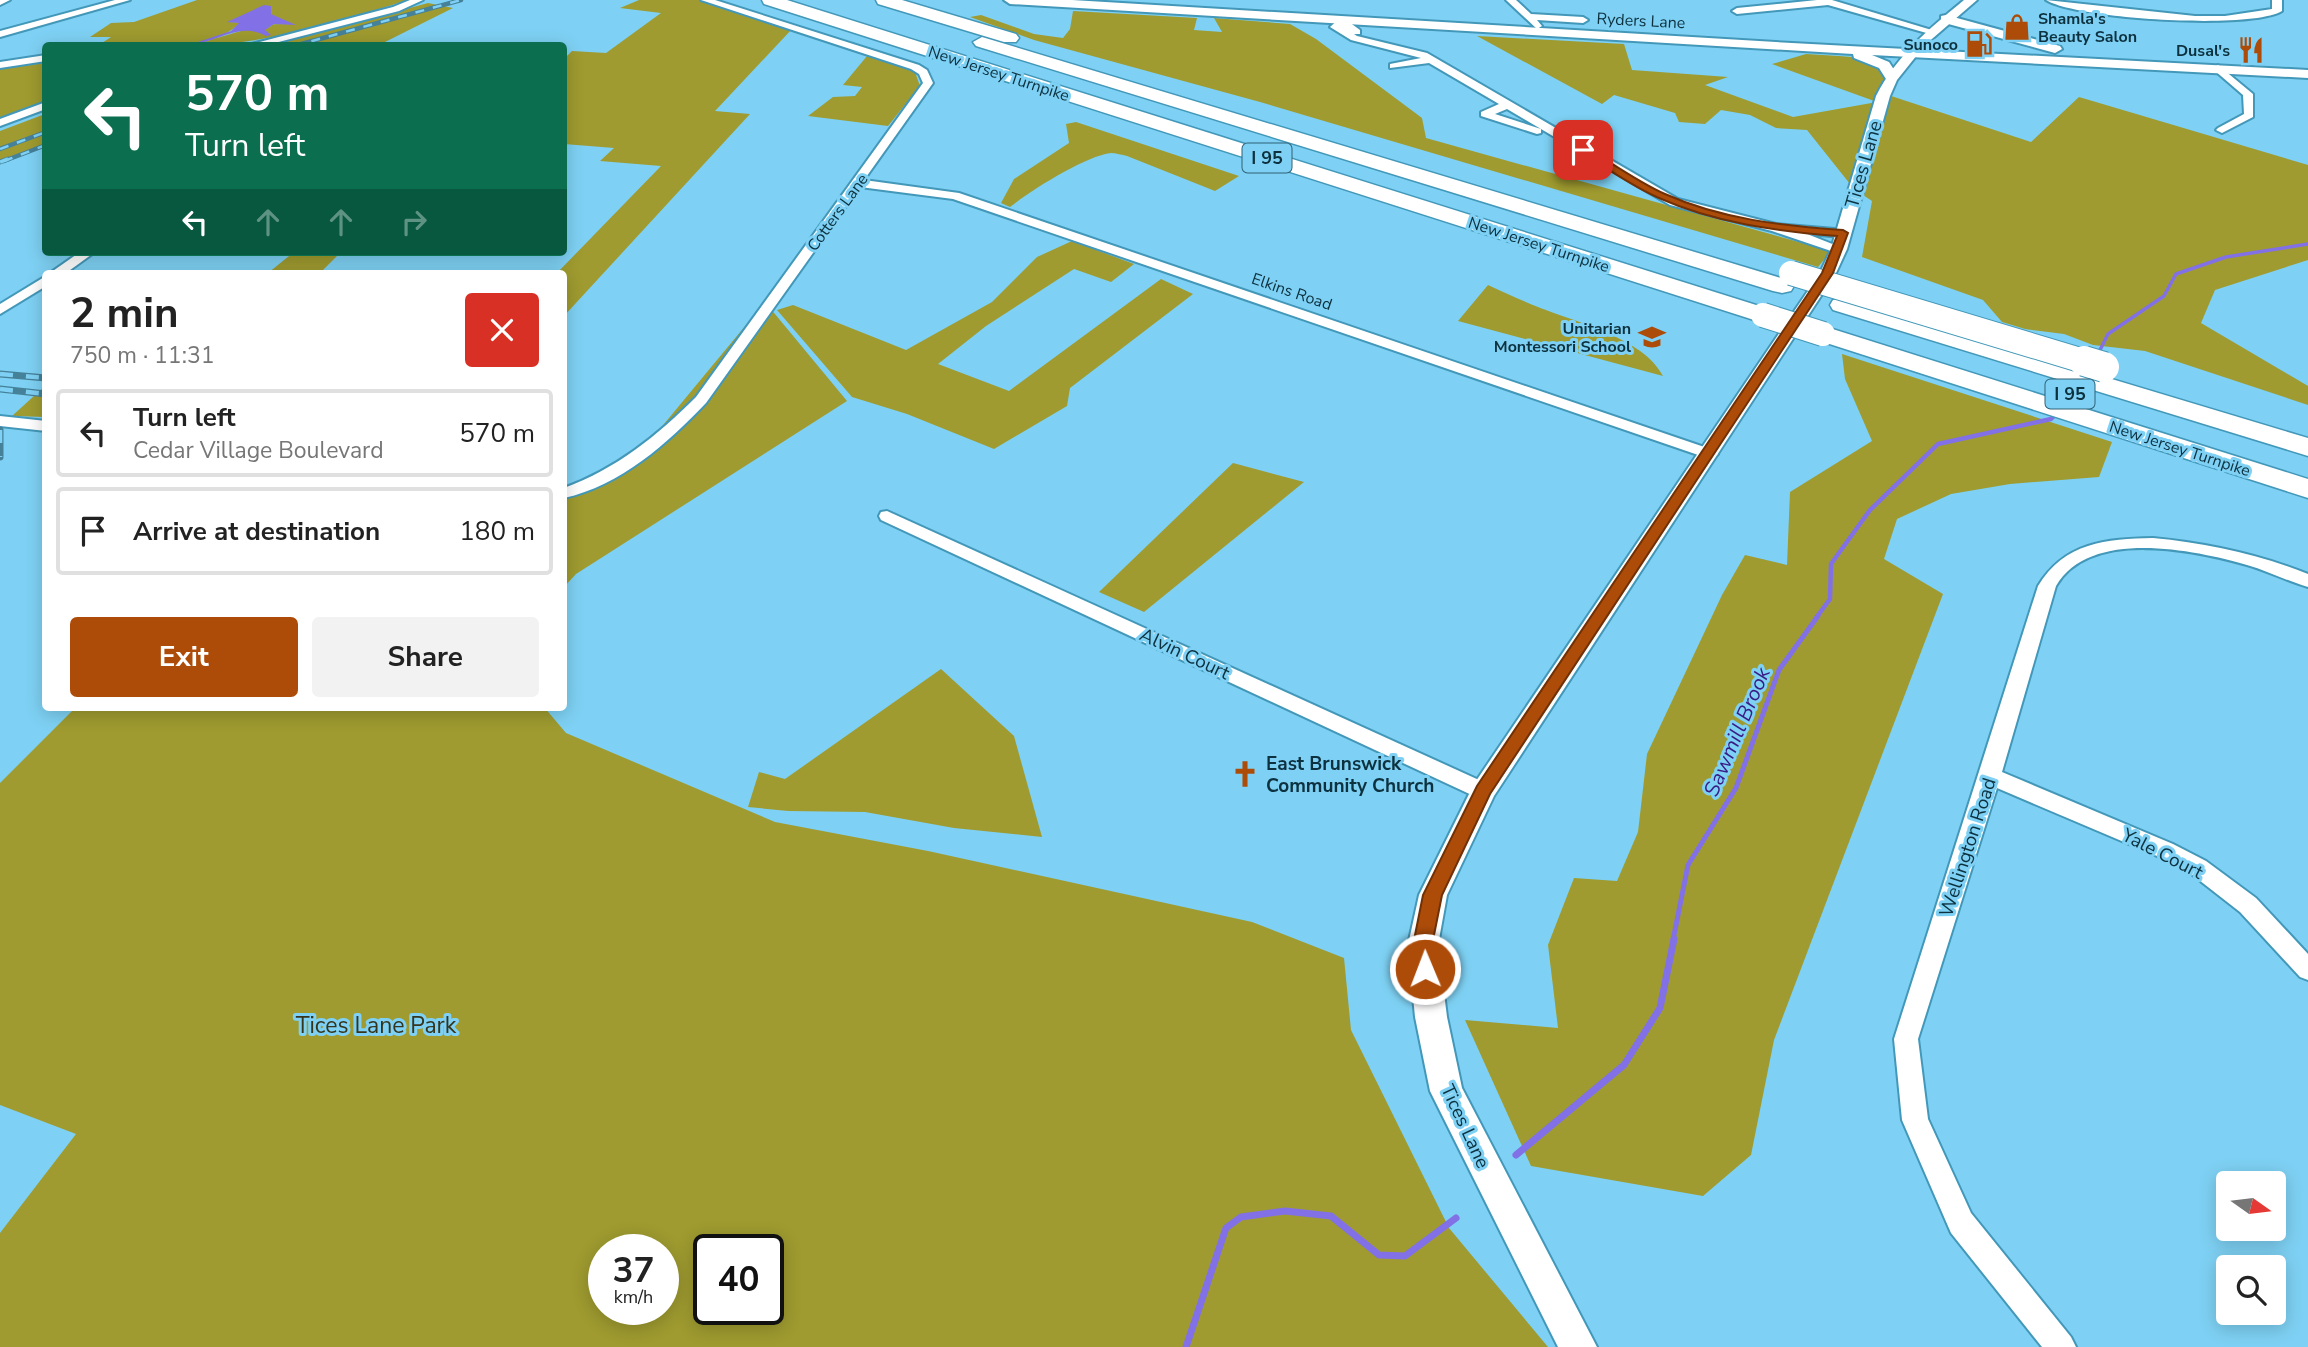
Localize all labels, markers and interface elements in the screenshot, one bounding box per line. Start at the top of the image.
street label: Ryders Lane [1596,8,1686,34]
place label: Shamla's Beauty Salon [2038,8,2137,48]
shop icon: Shamla's Beauty Salon [2002,12,2032,42]
fuel station icon: Sunoco [1964,29,1994,59]
place label: Sunoco [1903,34,1958,56]
restaurant icon: Dusal's [2236,35,2266,65]
place label: Dusal's [2176,40,2230,62]
street label: New Jersey Turnpike [925,41,1072,107]
text: 570 m [185,60,329,127]
icon: left [70,70,161,161]
street label: Tices Lane [1839,117,1889,211]
pin [1553,120,1613,180]
text: Turn left [185,124,305,167]
icon: arrive [1564,131,1602,169]
road number: I 95 [1242,144,1292,173]
street label: Cotters Lane [802,169,873,256]
icon: left [176,203,214,241]
icon: ahead [249,203,287,241]
icon: ahead [322,203,360,241]
icon: right [395,203,433,241]
street label: New Jersey Turnpike [1465,212,1612,278]
street label: Elkins Road [1248,268,1335,316]
text: 2 min [70,285,179,342]
button: close [465,293,539,367]
place label: Unitarian Montessori School [1494,318,1631,358]
school or university icon: Unitarian Montessori School [1637,322,1667,352]
text: 750 m · 11:31 [70,340,215,371]
road number: I 95 [2046,380,2094,408]
text: Turn left [133,400,236,435]
icon: left [74,414,112,452]
text: 570 m [459,416,535,451]
street label: New Jersey Turnpike [2106,416,2253,482]
text: Cedar Village Boulevard [133,435,384,466]
icon: arrive [74,512,112,550]
text: Arrive at destination [133,514,380,549]
text: 180 m [459,514,535,549]
button: Exit [70,617,298,697]
button: Share [312,617,539,697]
street label: Alvin Court [1135,622,1234,686]
water label: Sawmill Brook [1697,663,1777,801]
place label: East Brunswick Community Church [1266,751,1434,799]
church icon: East Brunswick Community Church [1230,759,1260,789]
street label: Wellington Road [1933,775,2003,920]
street label: Yale Court [2117,822,2208,886]
position arrow [1388,932,1462,1006]
park label: Tices Lane Park [296,1010,457,1041]
street label: Tices Lane [1434,1080,1496,1173]
north arrow [2216,1171,2286,1241]
map controls [2216,1171,2286,1325]
speed limit sign: 40 [693,1234,784,1325]
text: 37 [612,1247,655,1294]
button: search [2216,1255,2286,1325]
text: km/h [614,1285,653,1309]

